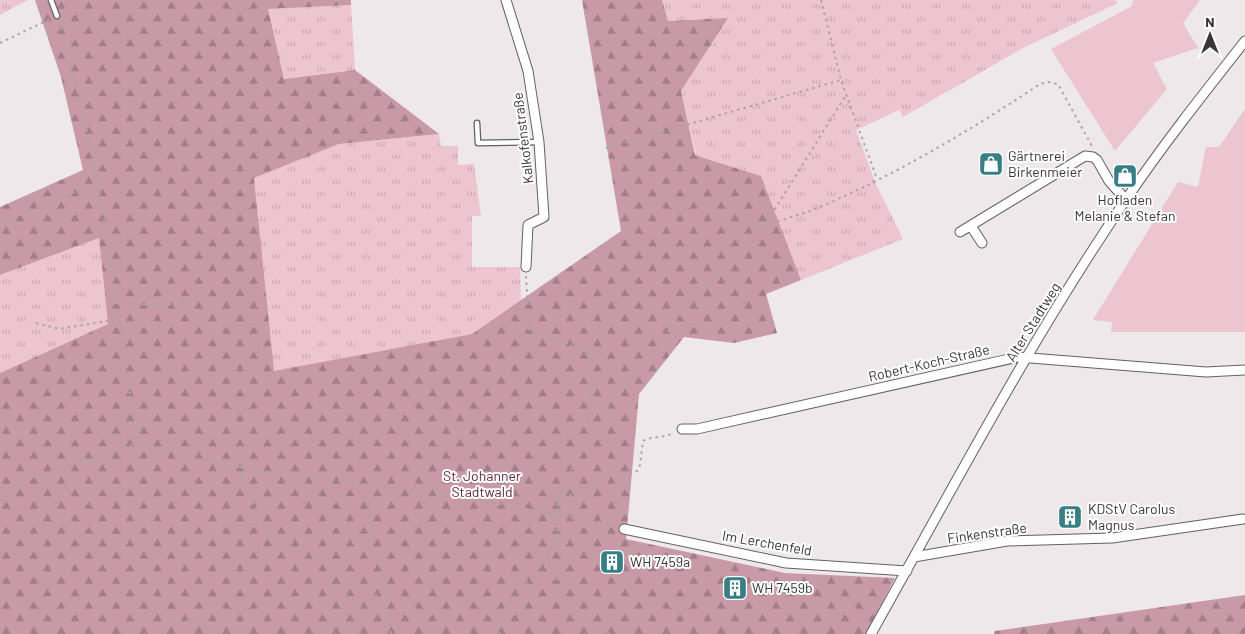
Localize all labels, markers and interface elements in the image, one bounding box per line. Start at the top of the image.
north arrow [1185,10,1235,60]
text: N [1205,13,1215,30]
street label: Kalkofenstraße [508,91,537,185]
place label: Gärtnerei Birkenmeier [1008,147,1082,180]
shop icon: Gärtnerei Birkenmeier [978,151,1004,177]
shop icon: Hofladen Melanie & Stefan [1112,163,1138,189]
place label: Hofladen Melanie & Stefan [1074,191,1176,224]
street label: Alter Stadtweg [1002,279,1064,364]
street label: Robert-Koch-Straße [867,340,991,385]
park label: St. Johanner Stadtwald [443,467,521,500]
place label: KDStV Carolus Magnus [1088,500,1175,533]
building icon: KDStV Carolus Magnus [1057,504,1083,530]
street label: Finkenstraße [946,519,1028,546]
street label: Im Lerchenfeld [721,526,813,559]
building icon: WH 7459a [599,549,625,575]
place label: WH 7459a [630,553,690,570]
building icon: WH 7459b [722,575,748,601]
place label: WH 7459b [752,579,813,596]

